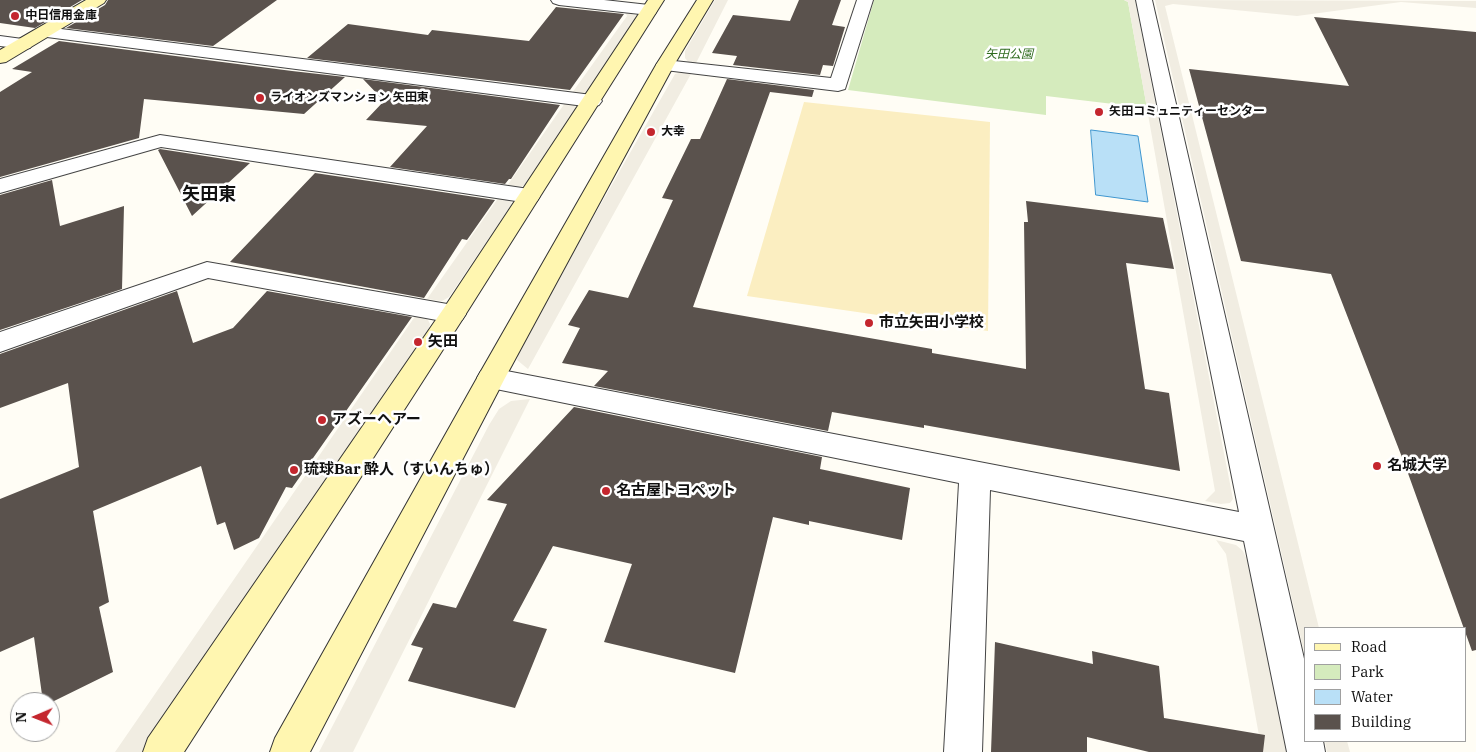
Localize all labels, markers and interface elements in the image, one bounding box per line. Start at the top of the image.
place label: 中日信用金庫 [25,9,97,23]
marker: 中日信用金庫 [9,10,21,22]
park label: 矢田公園 [985,48,1033,62]
place label: ライオンズマンション 矢田東 [270,91,429,105]
marker: ライオンズマンション 矢田東 [254,92,266,104]
place label: 矢田コミュニティーセンター [1109,105,1265,119]
marker: 矢田コミュニティーセンター [1093,106,1105,118]
place label: 大幸 [661,125,685,139]
marker: 大幸 [645,126,657,138]
district label: 矢田東 [182,184,236,206]
place label: 市立矢田小学校 [879,314,984,332]
marker: 市立矢田小学校 [863,317,875,329]
place label: 矢田 [428,333,458,351]
marker: 矢田 [412,336,424,348]
place label: アズーヘアー [332,411,421,429]
marker: アズーヘアー [316,414,328,426]
place label: 名城大学 [1387,457,1447,475]
marker: 名城大学 [1371,460,1383,472]
place label: 琉球Bar 酔人（すいんちゅ） [304,461,499,479]
marker: 琉球Bar 酔人（すいんちゅ） [288,464,300,476]
place label: 名古屋トヨペット [616,482,736,500]
marker: 名古屋トヨペット [600,485,612,497]
legend [1304,627,1466,742]
text: Road [1351,637,1387,656]
text: Park [1351,662,1384,681]
text: Water [1351,687,1393,706]
north arrow [10,692,60,742]
text: N [12,712,30,723]
text: Building [1351,712,1411,731]

